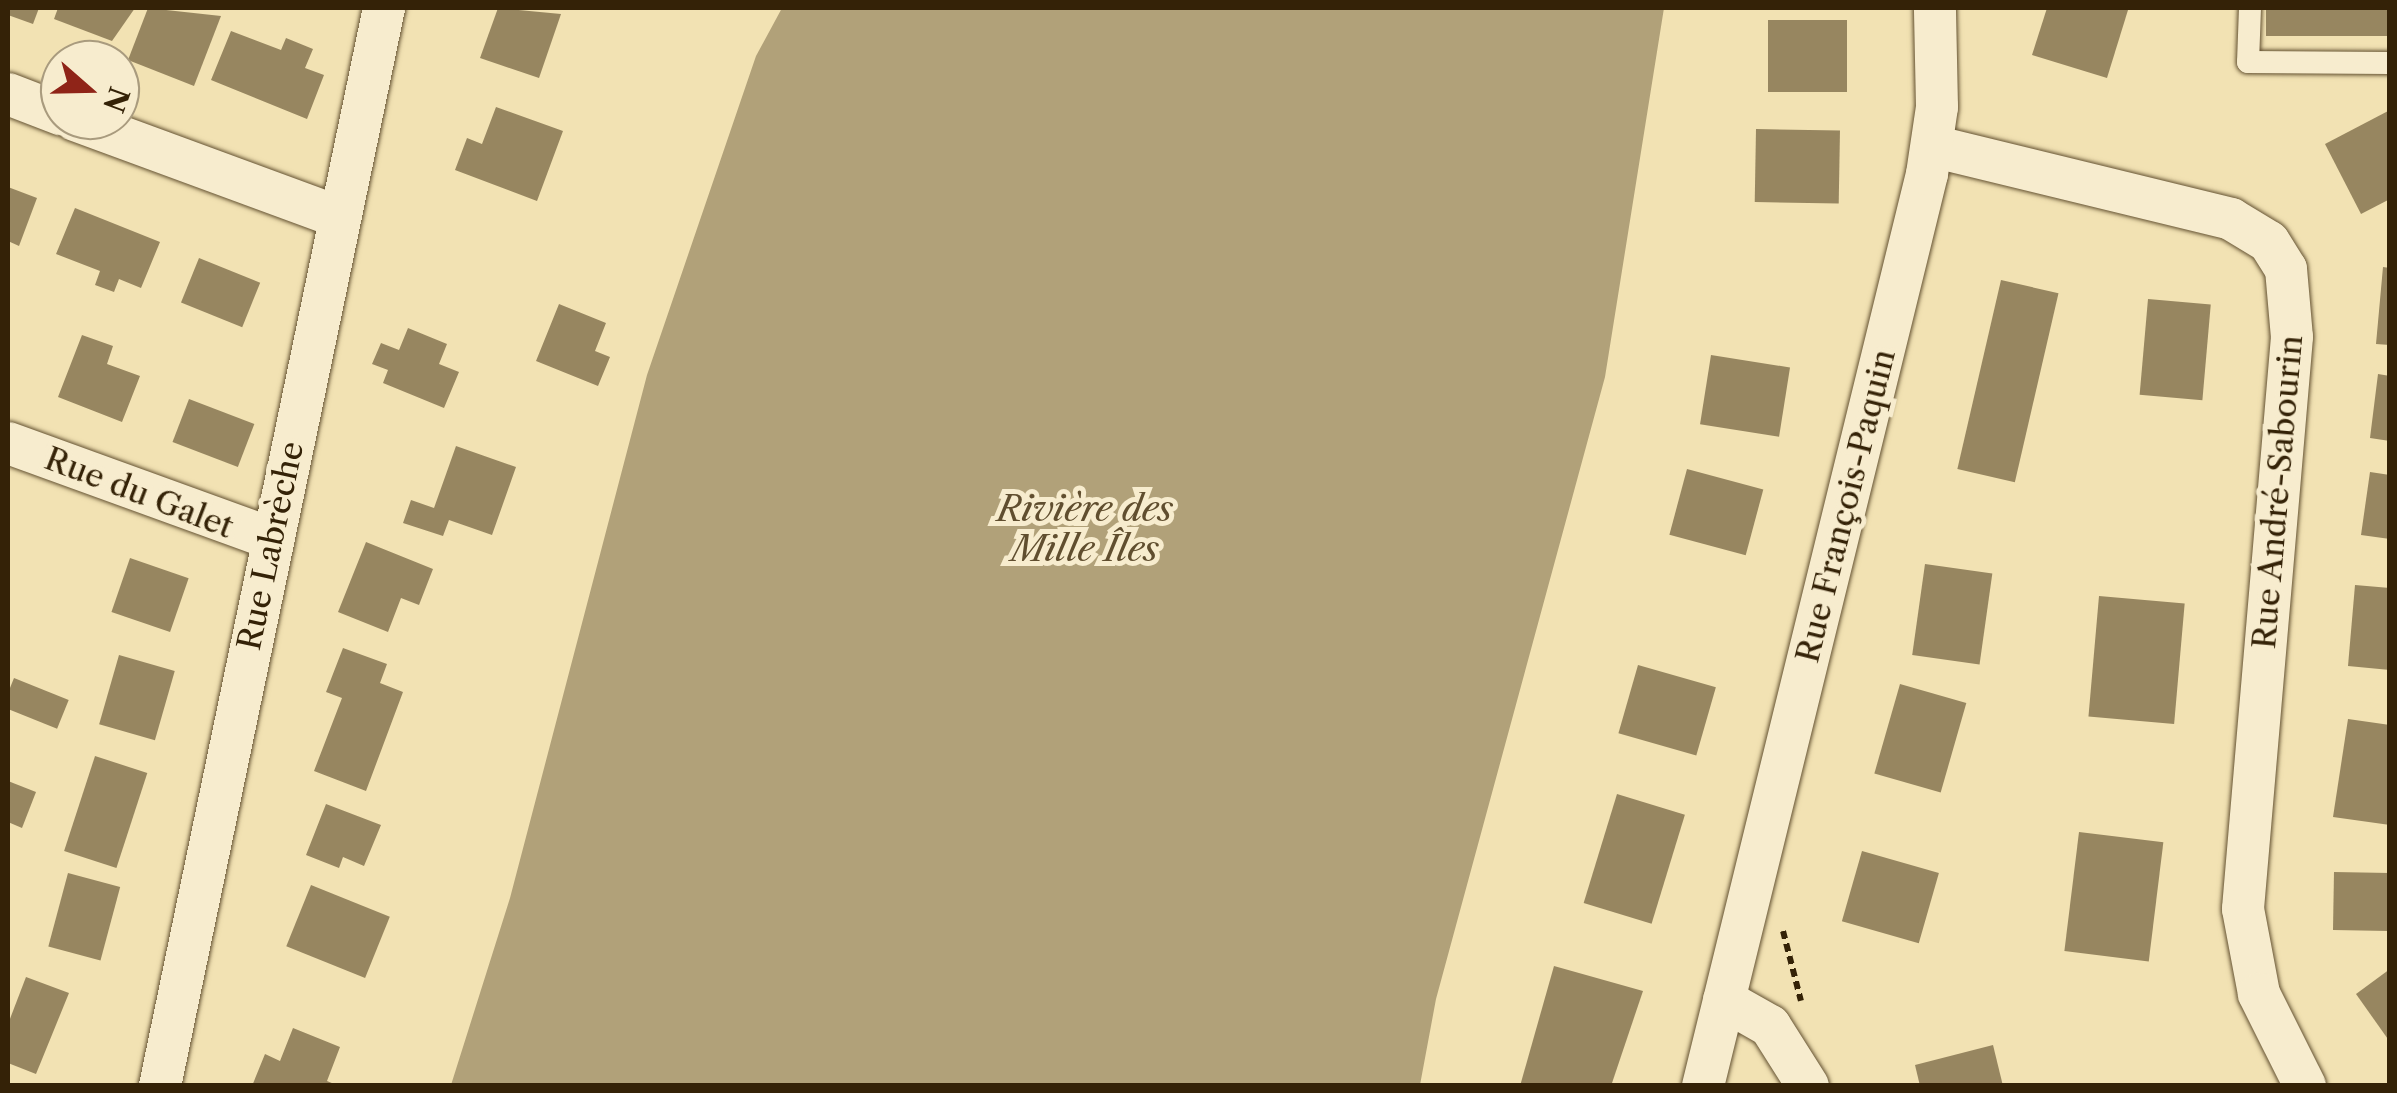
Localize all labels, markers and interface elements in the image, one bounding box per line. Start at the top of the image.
north arrow [40,40,140,140]
text: N [96,82,136,117]
street label: Rue André-Sabourin [2245,333,2311,651]
street label: Rue François-Paquin [1788,345,1904,667]
street label: Rue Labrèche [230,438,312,654]
street label: Rue du Galet [39,439,239,547]
water label: Rivière des Mille Îles [997,488,1173,570]

